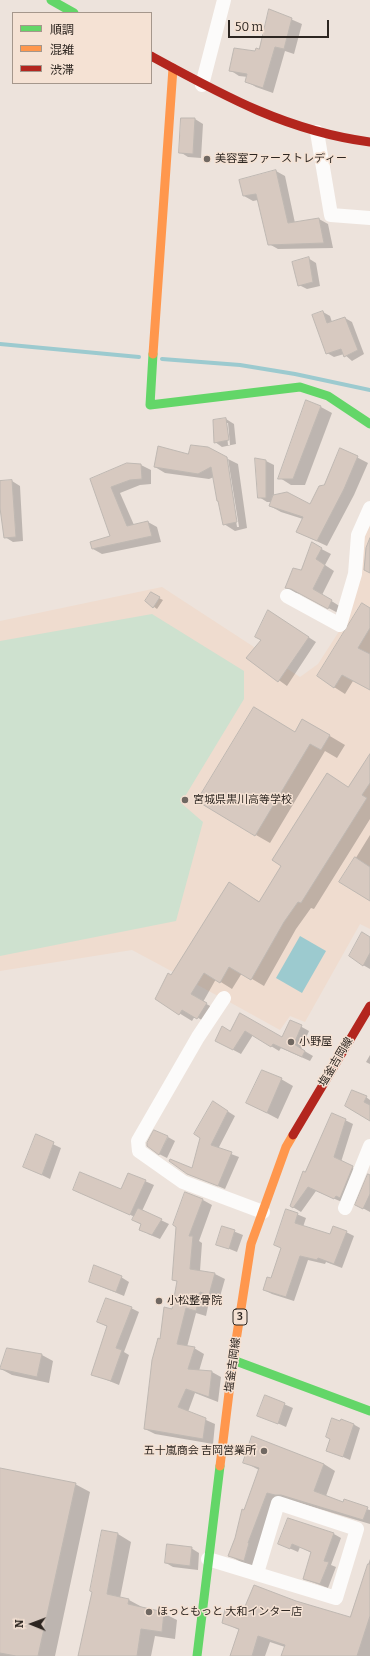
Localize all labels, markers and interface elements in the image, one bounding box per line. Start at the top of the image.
legend [12,12,152,84]
scale bar [230,12,331,38]
text: 50 m [235,20,263,34]
text: 順調 [50,23,74,37]
text: 混雑 [50,43,74,57]
text: 渋滞 [50,63,74,77]
place label: 美容室ファーストレディー [215,152,347,166]
marker: 美容室ファーストレディー [202,154,212,164]
place label: 宮城県黒川高等学校 [193,793,292,807]
marker: 宮城県黒川高等学校 [180,795,190,805]
place label: 小野屋 [299,1035,332,1049]
street label: 塩釜吉岡線 [316,1035,356,1089]
marker: 小野屋 [286,1037,296,1047]
place label: 小松整骨院 [167,1294,222,1308]
marker: 小松整骨院 [154,1296,164,1306]
road number: 3 [233,1309,247,1325]
street label: 塩釜吉岡線 [223,1337,243,1393]
place label: 五十嵐商会 吉岡営業所 [144,1444,256,1458]
marker: 五十嵐商会 吉岡営業所 [259,1446,269,1456]
north arrow [12,1604,52,1644]
place label: ほっともっと 大和インター店 [157,1605,302,1619]
marker: ほっともっと 大和インター店 [144,1607,154,1617]
text: N [13,1619,26,1628]

